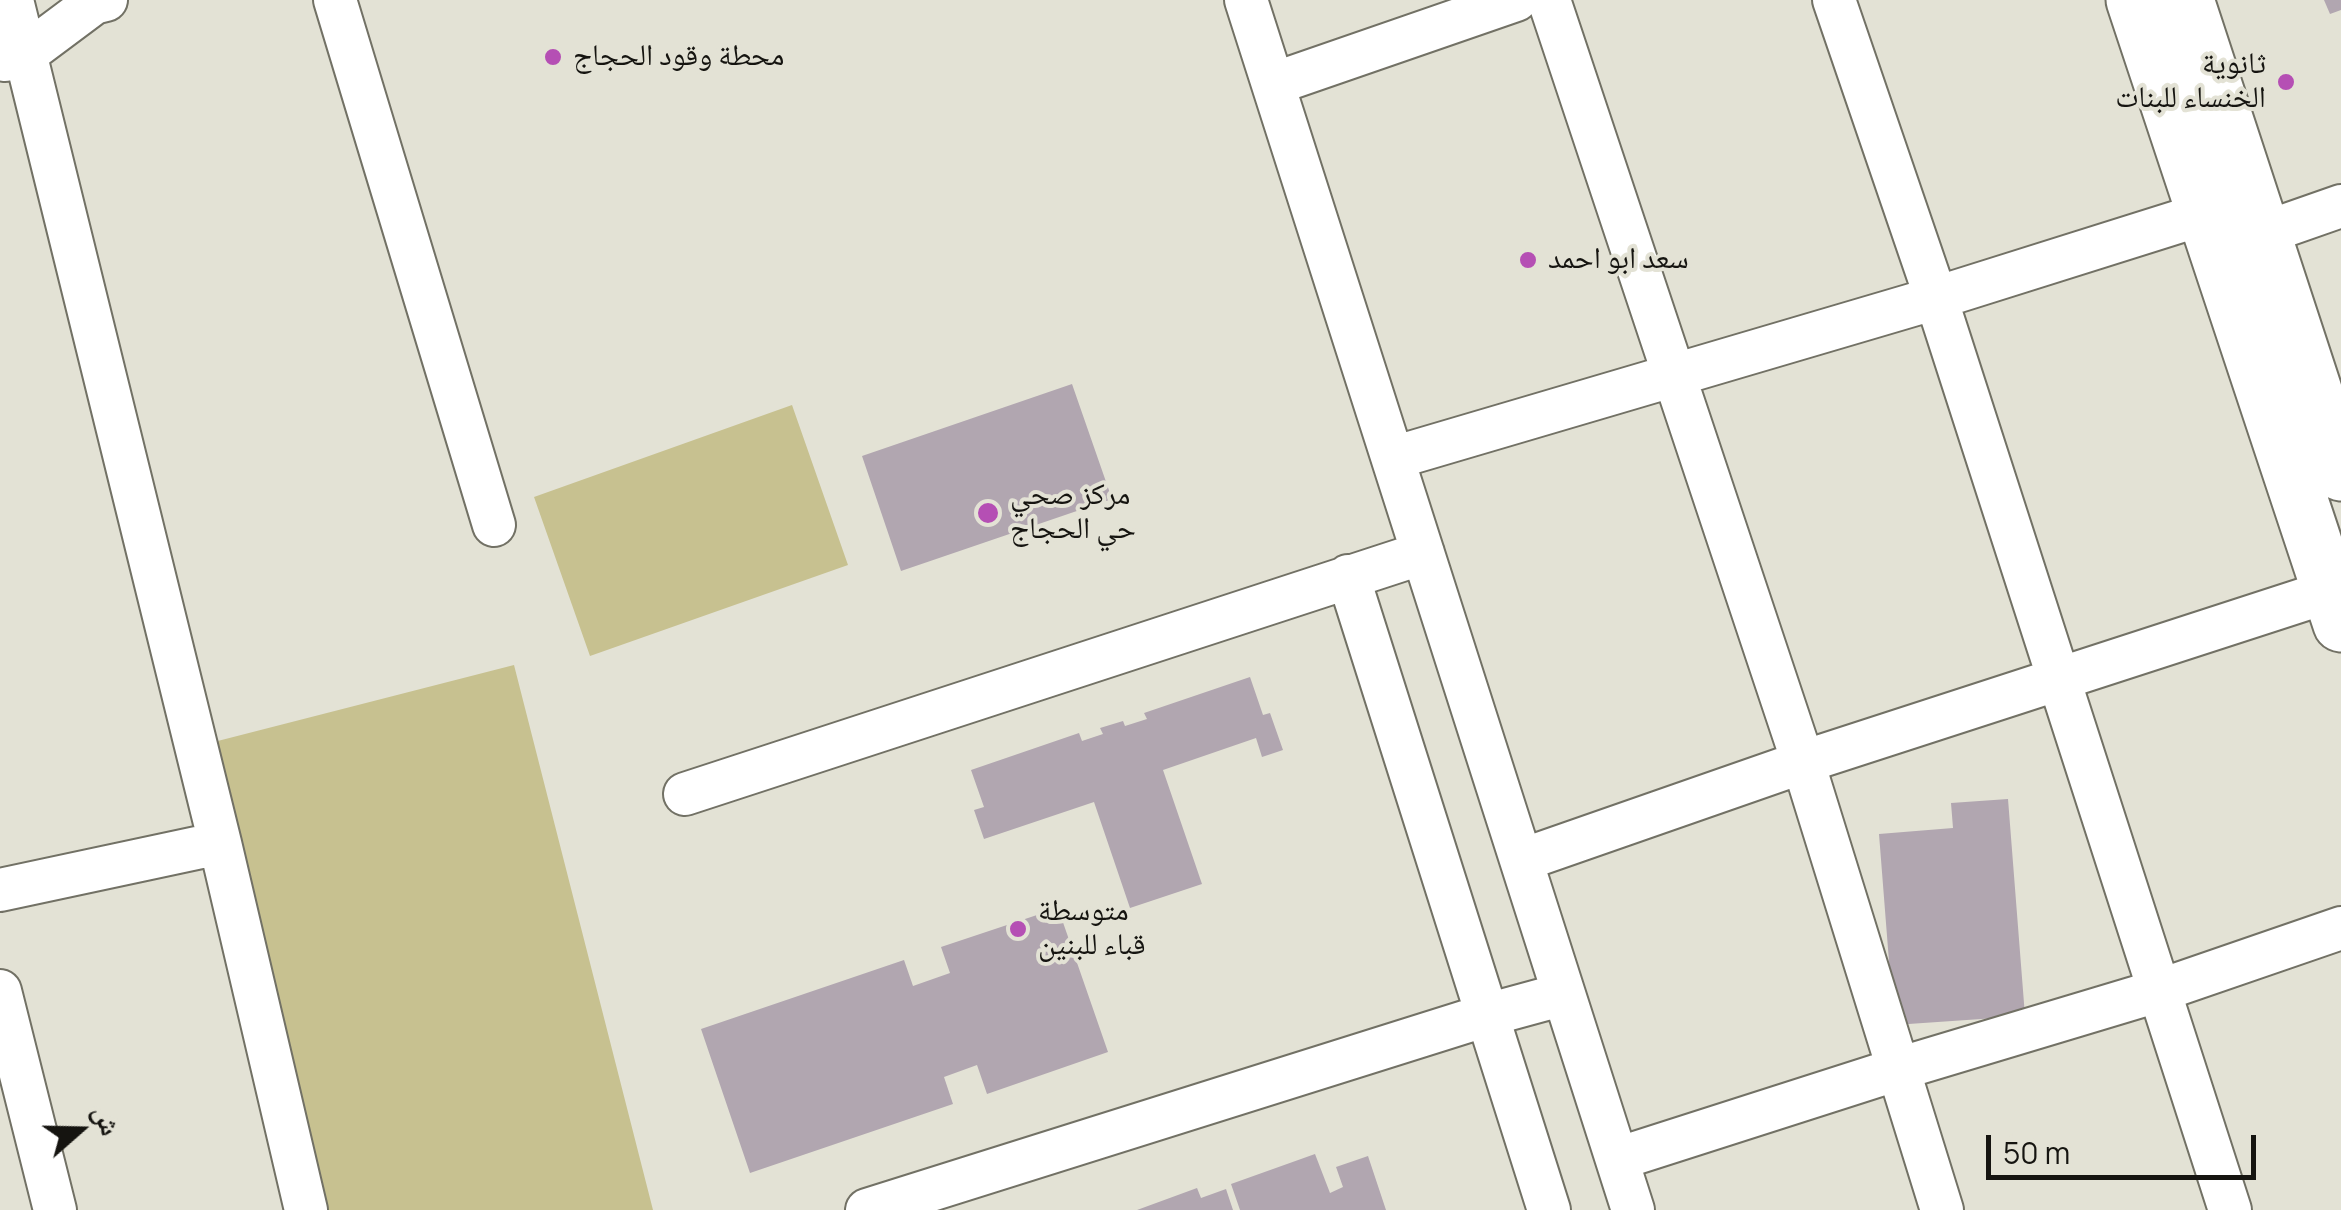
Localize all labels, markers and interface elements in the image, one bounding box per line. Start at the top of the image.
place label: محطة وقود الحجاج [573,39,784,75]
marker: محطة وقود الحجاج [542,46,564,68]
place label: ثانوية الخنساء للبنات [2115,47,2266,118]
marker: ثانوية الخنساء للبنات [2275,71,2297,93]
place label: سعد ابو احمد [1548,242,1689,278]
marker: سعد ابو احمد [1517,249,1539,271]
place label: مركز صحي حي الحجاج [1010,478,1136,548]
marker: مركز صحي حي الحجاج [975,500,1001,526]
place label: متوسطة قباء للبنين [1038,894,1146,964]
marker: متوسطة قباء للبنين [1007,918,1029,940]
north arrow [30,1080,130,1180]
text: ش [85,1099,131,1140]
scale bar [1991,1115,2261,1177]
text: 50 m [2003,1132,2070,1173]

